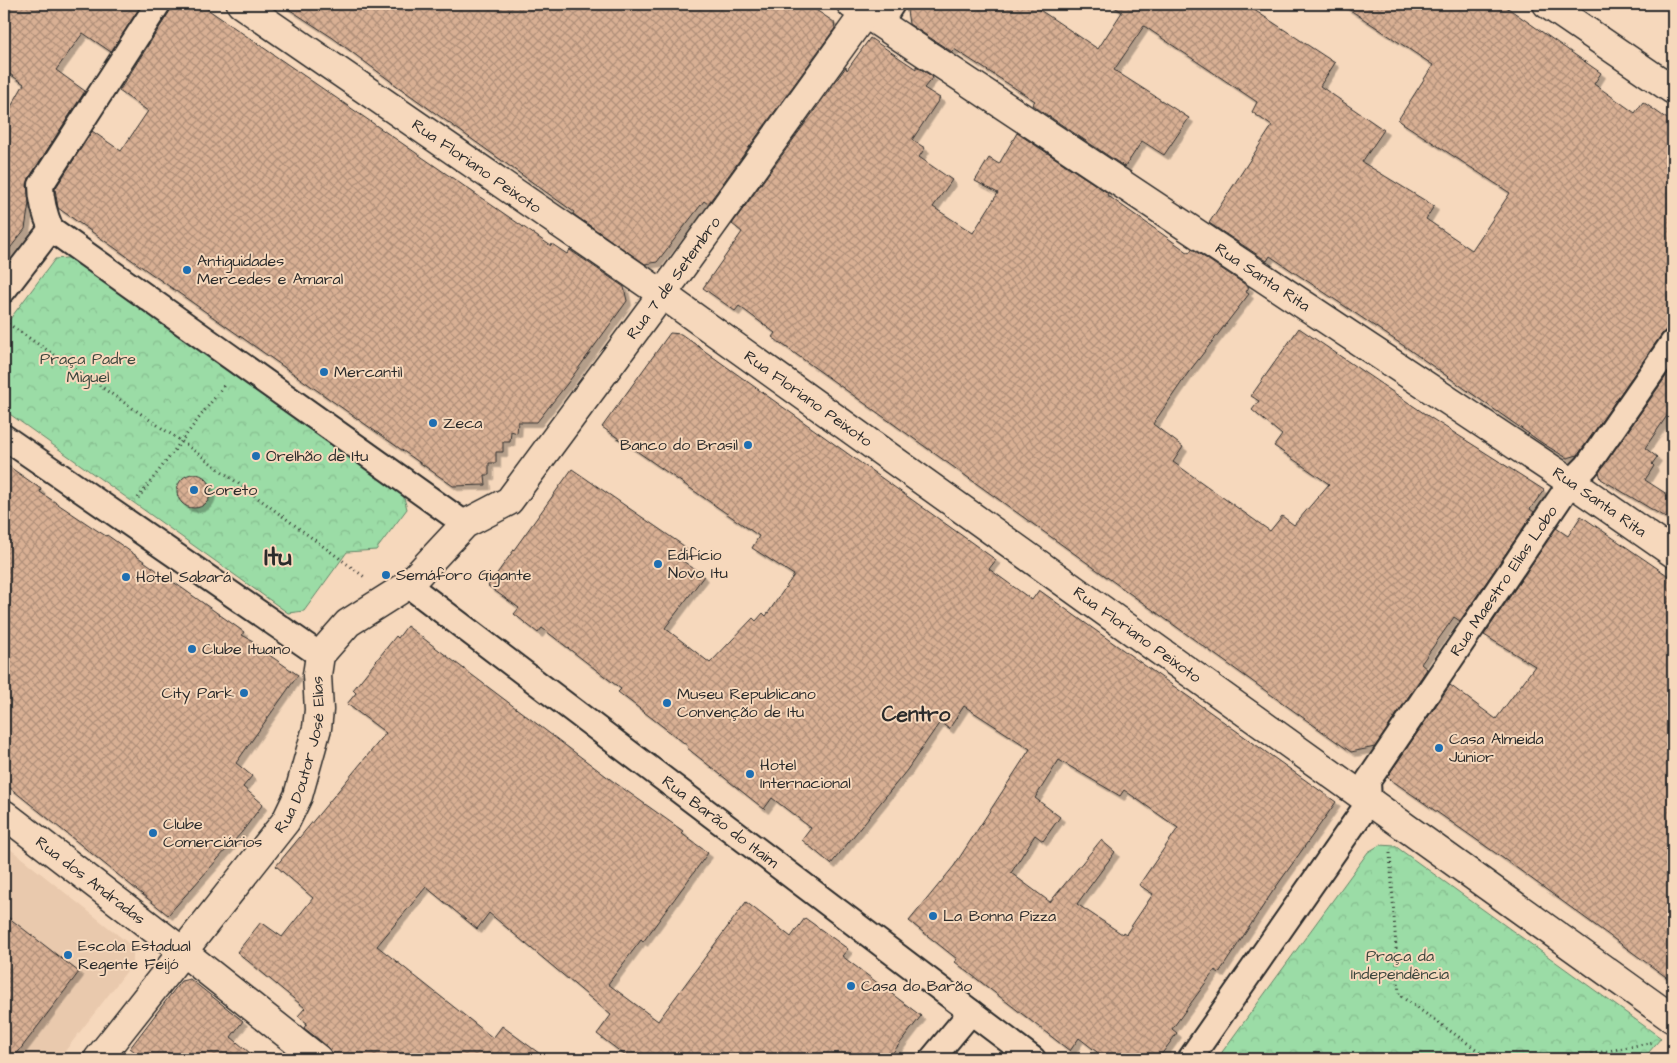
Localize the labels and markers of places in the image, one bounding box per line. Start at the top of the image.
place label: Antiguidades Mercedes e Amaral [197,250,343,290]
marker: Antiguidades Mercedes e Amaral [181,264,193,276]
place label: Mercantil [334,361,402,383]
marker: Mercantil [318,366,330,378]
place label: Zeca [443,412,482,434]
marker: Zeca [427,417,439,429]
place label: Banco do Brasil [620,434,738,456]
marker: Banco do Brasil [742,439,754,451]
place label: Orelhão de Itu [266,445,368,467]
marker: Orelhão de Itu [250,450,262,462]
place label: Coreto [204,479,257,501]
marker: Coreto [188,484,200,496]
place label: Edifício Novo Itu [668,544,728,584]
marker: Edifício Novo Itu [652,558,664,570]
place label: Semáforo Gigante [396,564,532,587]
place label: Hotel Sabará [136,566,231,588]
marker: Semáforo Gigante [380,569,392,581]
marker: Hotel Sabará [120,571,132,583]
place label: Clube Ituano [202,638,290,660]
marker: Clube Ituano [186,643,198,655]
place label: City Park [162,682,234,705]
place label: Museu Republicano Convenção de Itu [677,683,816,723]
marker: City Park [238,687,250,699]
marker: Museu Republicano Convenção de Itu [661,697,673,709]
place label: Casa Almeida Júnior [1449,728,1544,768]
marker: Casa Almeida Júnior [1433,742,1445,754]
place label: Hotel Internacional [760,754,851,794]
marker: Hotel Internacional [744,768,756,780]
place label: Clube Comerciários [163,813,262,853]
marker: Clube Comerciários [147,827,159,839]
place label: La Bonna Pizza [943,905,1056,927]
marker: La Bonna Pizza [927,910,939,922]
place label: Escola Estadual Regente Feijó [78,935,191,976]
marker: Escola Estadual Regente Feijó [62,949,74,961]
place label: Casa do Barão [861,975,972,997]
marker: Casa do Barão [845,980,857,992]

